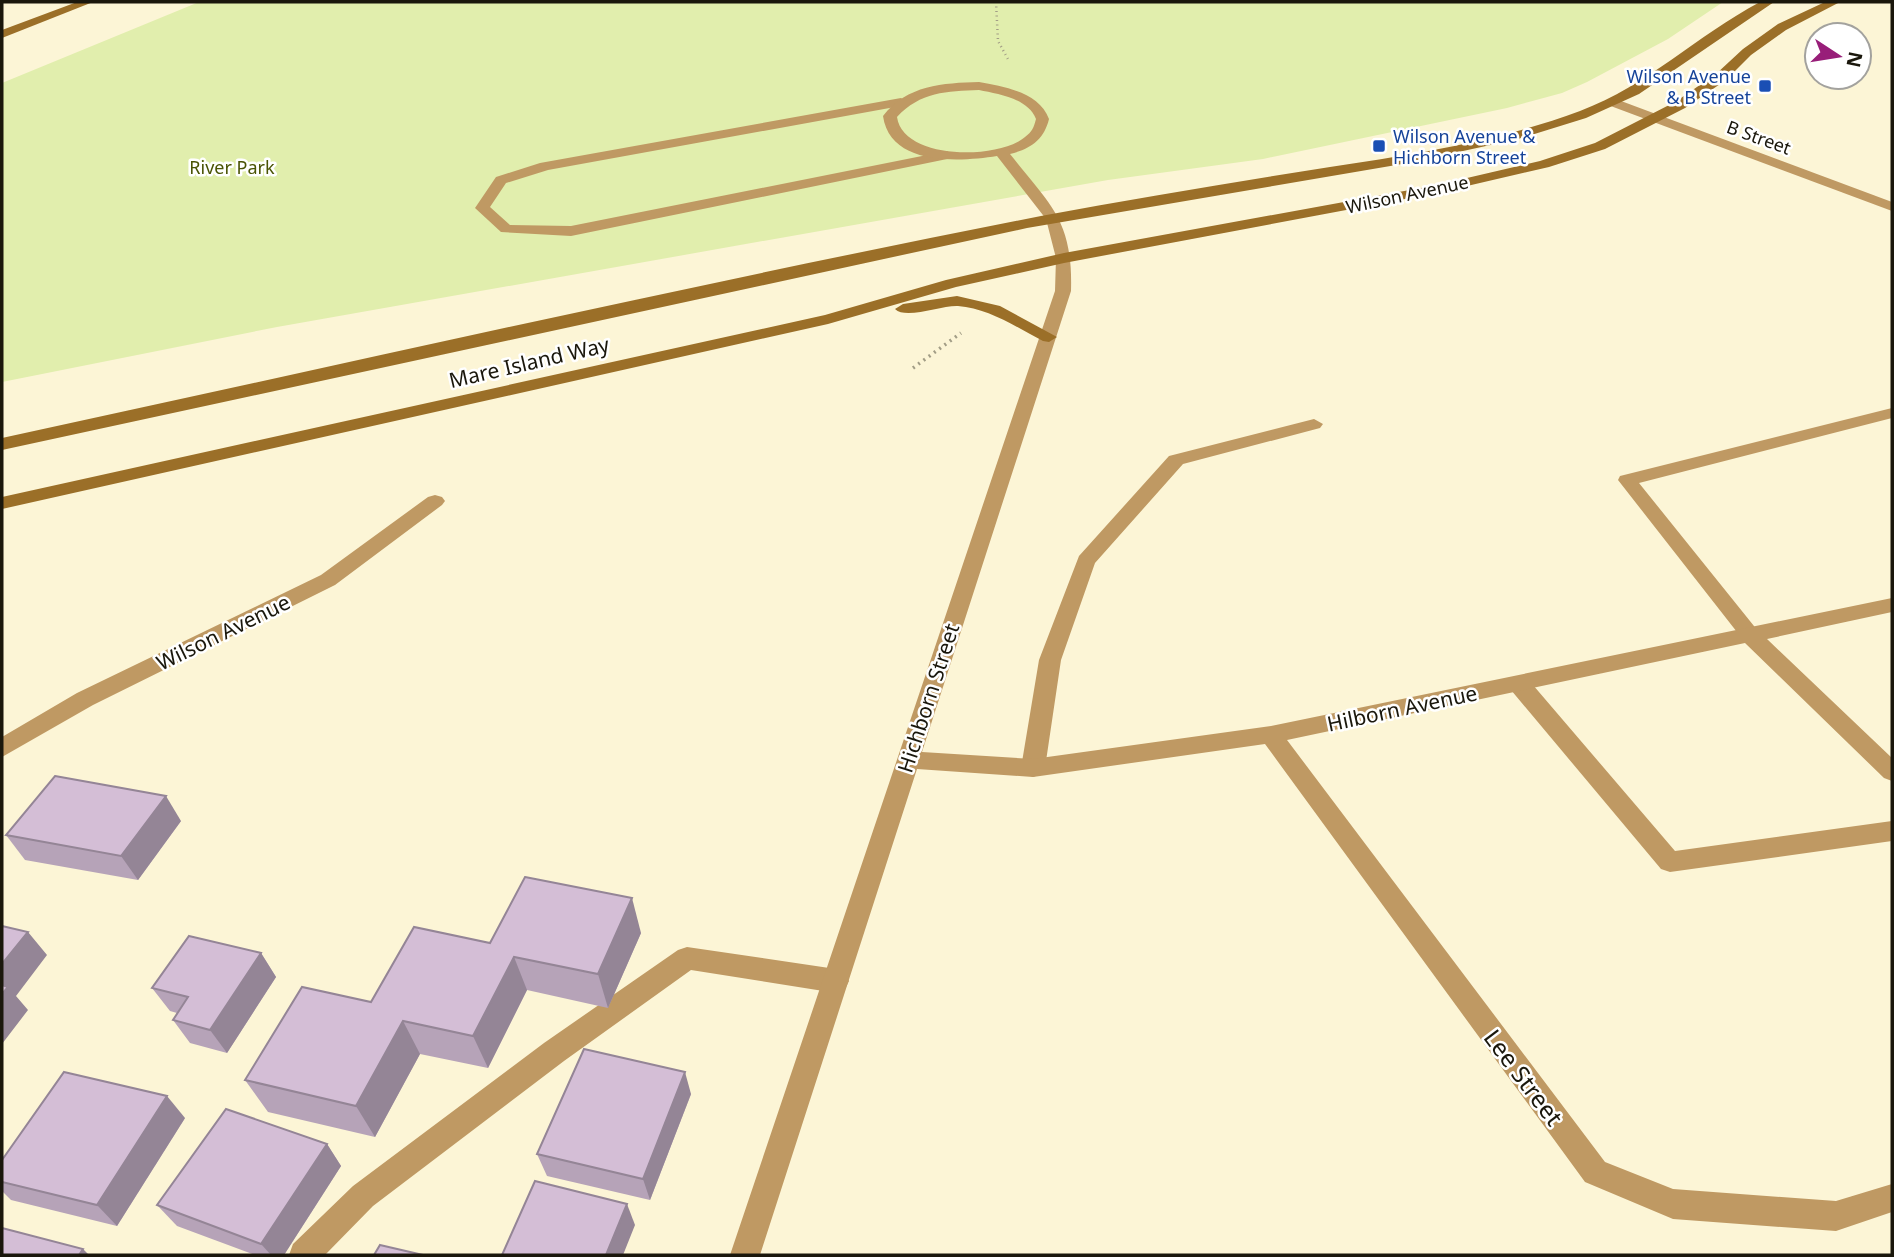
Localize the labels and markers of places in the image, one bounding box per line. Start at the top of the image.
place label: Wilson Avenue & B Street [1626,64,1751,109]
marker: Wilson Avenue & B Street [1757,78,1773,94]
place label: Wilson Avenue & Hichborn Street [1393,124,1536,169]
marker: Wilson Avenue & Hichborn Street [1371,138,1387,154]

